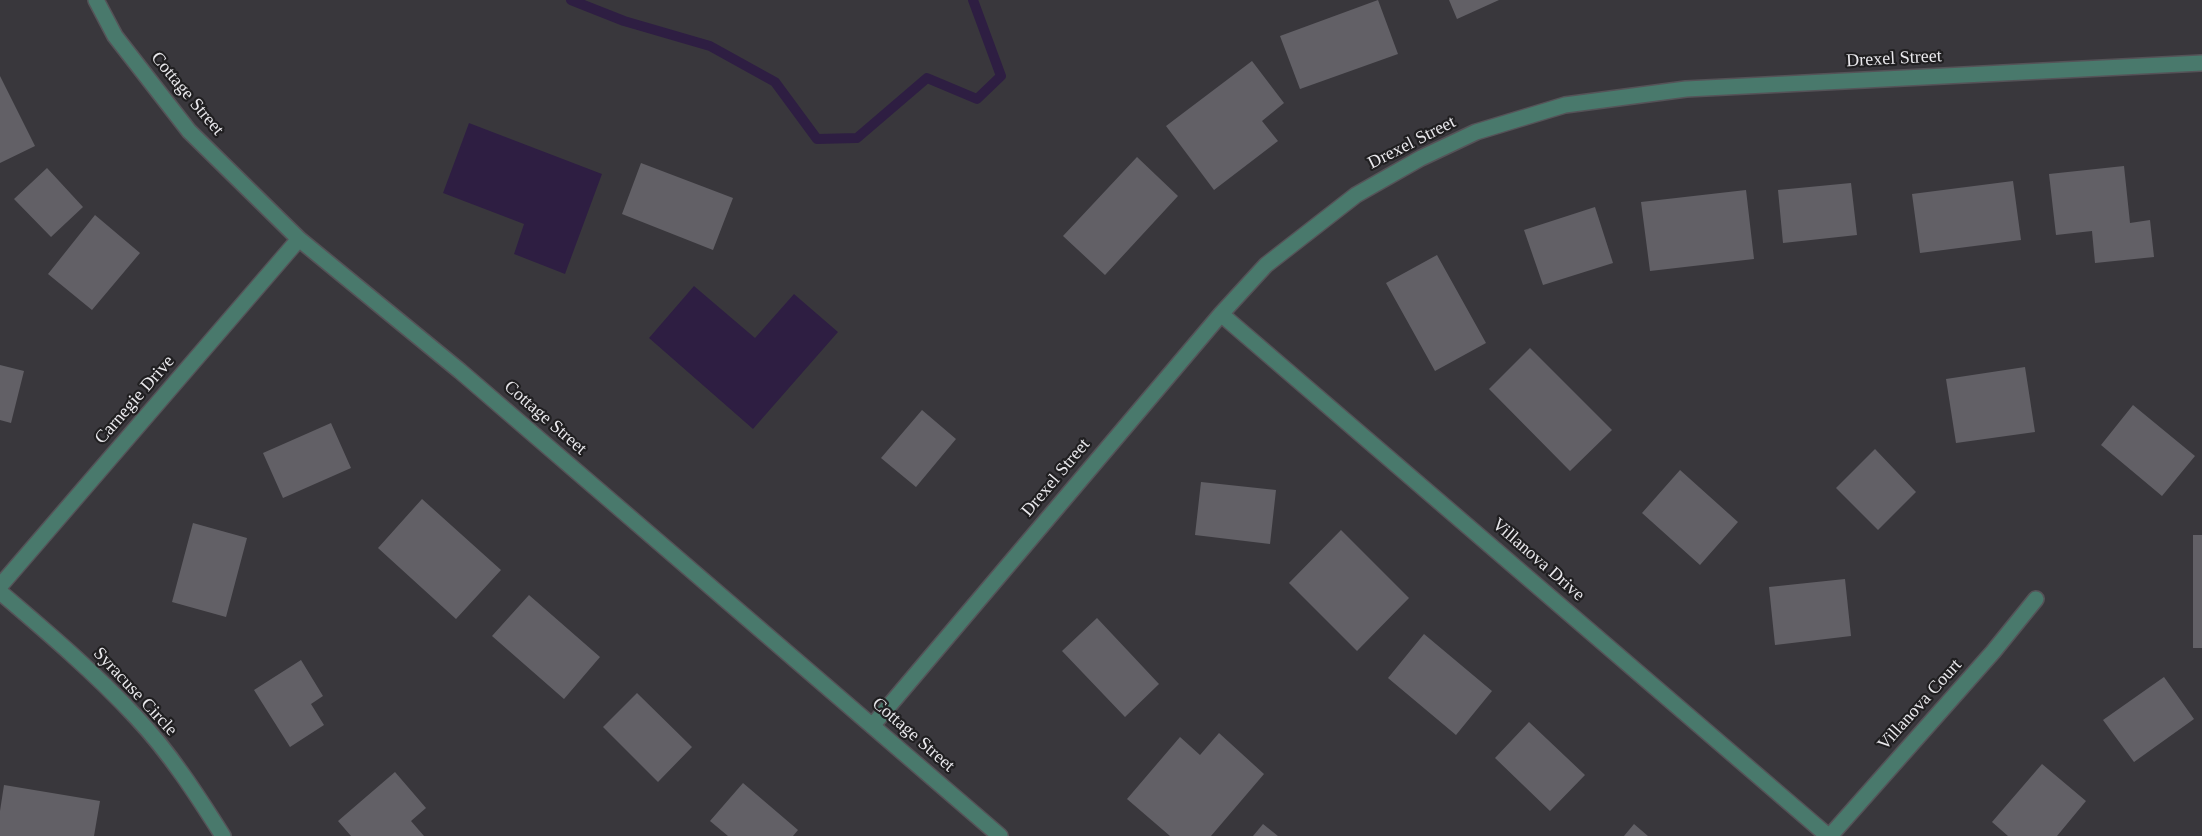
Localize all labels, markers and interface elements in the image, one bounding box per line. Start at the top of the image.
street label: Drexel Street [1846,46,1942,72]
street label: Cottage Street [146,48,228,140]
street label: Drexel Street [1365,112,1459,174]
street label: Carnegie Drive [91,351,179,449]
street label: Cottage Street [499,376,591,460]
street label: Drexel Street [1017,434,1095,522]
street label: Villanova Drive [1487,514,1589,606]
street label: Syracuse Circle [88,643,182,741]
street label: Villanova Court [1873,655,1967,755]
street label: Cottage Street [867,693,959,777]

